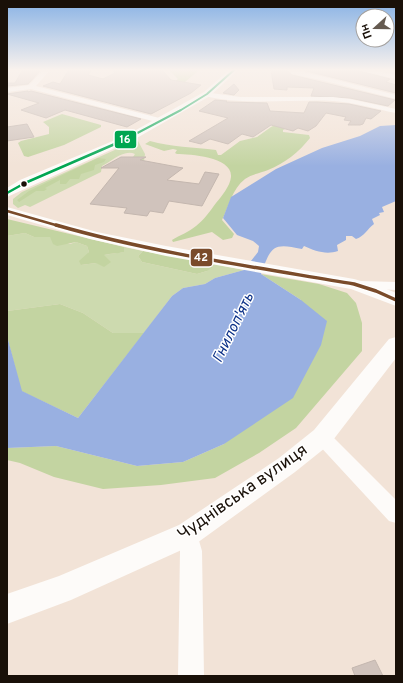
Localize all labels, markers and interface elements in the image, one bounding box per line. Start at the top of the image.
north arrow [355,8,395,48]
text: Пн [357,22,376,41]
line badge: 16 [114,130,137,149]
text: 16 [119,133,131,147]
unlabelled marker [19,179,29,189]
line badge: 42 [190,248,213,267]
text: 42 [194,251,208,265]
water label: Гнилоп'ять [209,290,259,366]
street label: Чуднівська вулиця [174,440,312,546]

